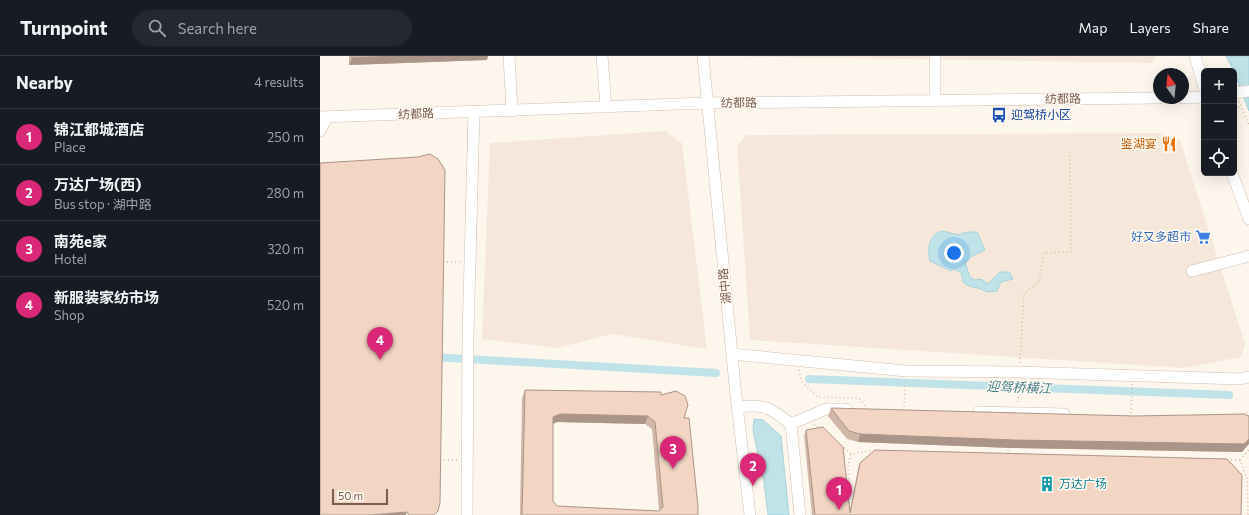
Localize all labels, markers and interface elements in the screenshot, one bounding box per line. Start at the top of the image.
search box [132,10,412,46]
text: Turnpoint [20,16,108,39]
icon: search [146,17,168,39]
text: Search here [178,19,257,37]
text: Map [1079,19,1107,36]
text: Layers [1129,19,1171,36]
text: Share [1193,19,1229,36]
north arrow [1153,68,1189,104]
map controls [1201,68,1237,176]
button: + [1201,68,1237,104]
text: Nearby [16,72,73,93]
text: 4 results [254,74,304,90]
street label: 纺都路 [1045,91,1081,105]
street label: 纺都路 [721,95,757,109]
button: − [1201,104,1237,140]
street label: 纺都路 [398,105,434,121]
bus stop icon: 迎驾桥小区 [990,106,1008,124]
place label: 迎驾桥小区 [1011,107,1071,121]
text: 锦江都城酒店 [54,120,144,138]
text: 1 [26,129,32,145]
text: 250 m [267,129,304,145]
restaurant icon: 鉴湖宴 [1160,135,1178,153]
place label: 鉴湖宴 [1120,136,1157,150]
text: Place [54,139,86,155]
button: locate [1201,140,1237,176]
text: 万达广场(西) [54,175,141,193]
text: 2 [25,185,33,201]
text: 280 m [267,185,304,201]
text: Bus stop · 湖中路 [54,196,152,212]
supermarket icon: 好又多超市 [1194,228,1212,246]
place label: 好又多超市 [1131,229,1191,243]
text: 南苑e家 [54,232,107,250]
text: 3 [25,241,33,257]
text: 320 m [267,241,304,257]
your location [944,243,964,263]
text: Hotel [54,251,87,267]
street label: 湖中路 [715,267,733,305]
text: 新服装家纺市场 [54,288,159,306]
text: 4 [25,297,33,313]
text: 520 m [267,297,304,313]
text: Shop [54,307,85,323]
pin: 4 [367,327,393,360]
water label: 迎驾桥横江 [986,378,1054,396]
pin: 3 [660,436,686,469]
pin: 2 [740,453,766,486]
building icon: 万达广场 [1038,475,1056,493]
place label: 万达广场 [1059,476,1107,490]
pin: 1 [826,477,852,510]
scale bar [332,487,388,506]
text: 50 m [338,489,363,502]

